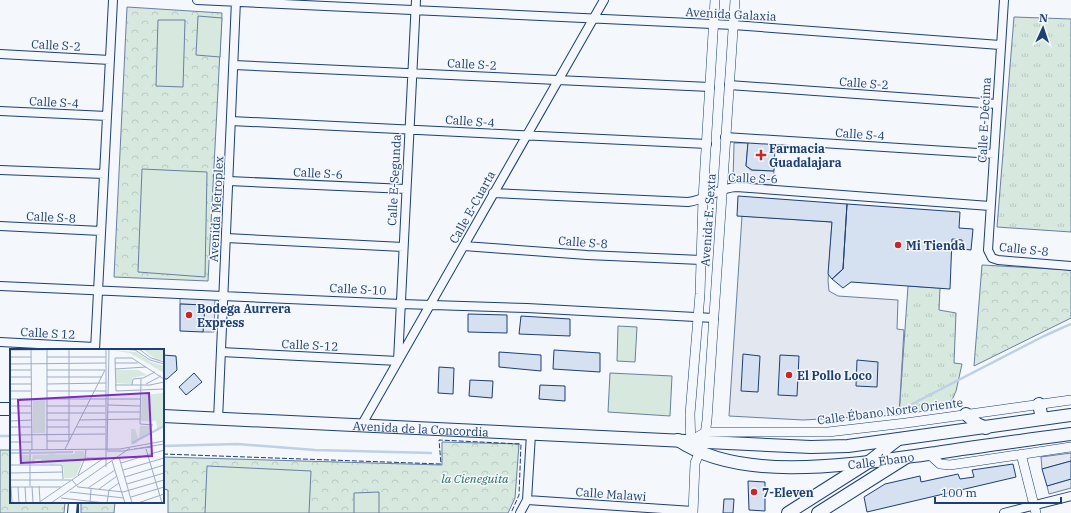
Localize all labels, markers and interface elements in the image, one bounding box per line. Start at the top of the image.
street label: Avenida Galaxia [685,4,777,24]
north arrow [1023,8,1063,48]
text: N [1039,11,1049,25]
street label: Calle S-2 [31,36,81,54]
street label: Calle S-2 [447,55,497,73]
street label: Calle S-2 [839,74,889,92]
street label: Calle E-Décima [974,76,994,163]
street label: Calle S-4 [29,93,79,111]
street label: Calle S-4 [445,112,495,130]
street label: Calle S-4 [835,125,885,143]
street label: Calle E-Segunda [384,133,404,226]
place label: Farmacia Guadalajara [769,141,842,170]
marker: Farmacia Guadalajara [756,150,766,160]
street label: Avenida Metroplex [206,155,226,262]
street label: Calle S-6 [293,164,343,182]
street label: Calle E-Cuarta [446,168,498,246]
street label: Calle S-6 [728,170,778,186]
street label: Avenida E. Sexta [697,172,719,267]
street label: Calle S-8 [26,208,76,226]
street label: Calle S-8 [558,233,608,251]
place label: Mi Tienda [906,238,965,253]
street label: Calle S-8 [998,239,1050,259]
marker: Mi Tienda [893,240,903,250]
street label: Calle S-10 [329,280,387,298]
place label: Bodega Aurrera Express [197,301,291,330]
marker: Bodega Aurrera Express [184,310,194,320]
street label: Calle S 12 [20,324,76,342]
street label: Calle S-12 [281,336,339,354]
inset map [10,349,164,503]
place label: El Pollo Loco [797,368,872,383]
marker: El Pollo Loco [784,370,794,380]
street label: Calle Ébano Norte Oriente [816,395,964,427]
street label: Avenida de la Concordia [352,418,490,439]
street label: Calle Ébano [847,449,915,472]
park label: la Cieneguita [441,471,509,486]
scale bar [935,479,1061,505]
street label: Calle Malawi [575,484,647,504]
place label: 7-Eleven [762,485,814,500]
text: 100 m [941,485,977,500]
marker: 7-Eleven [749,487,759,497]

